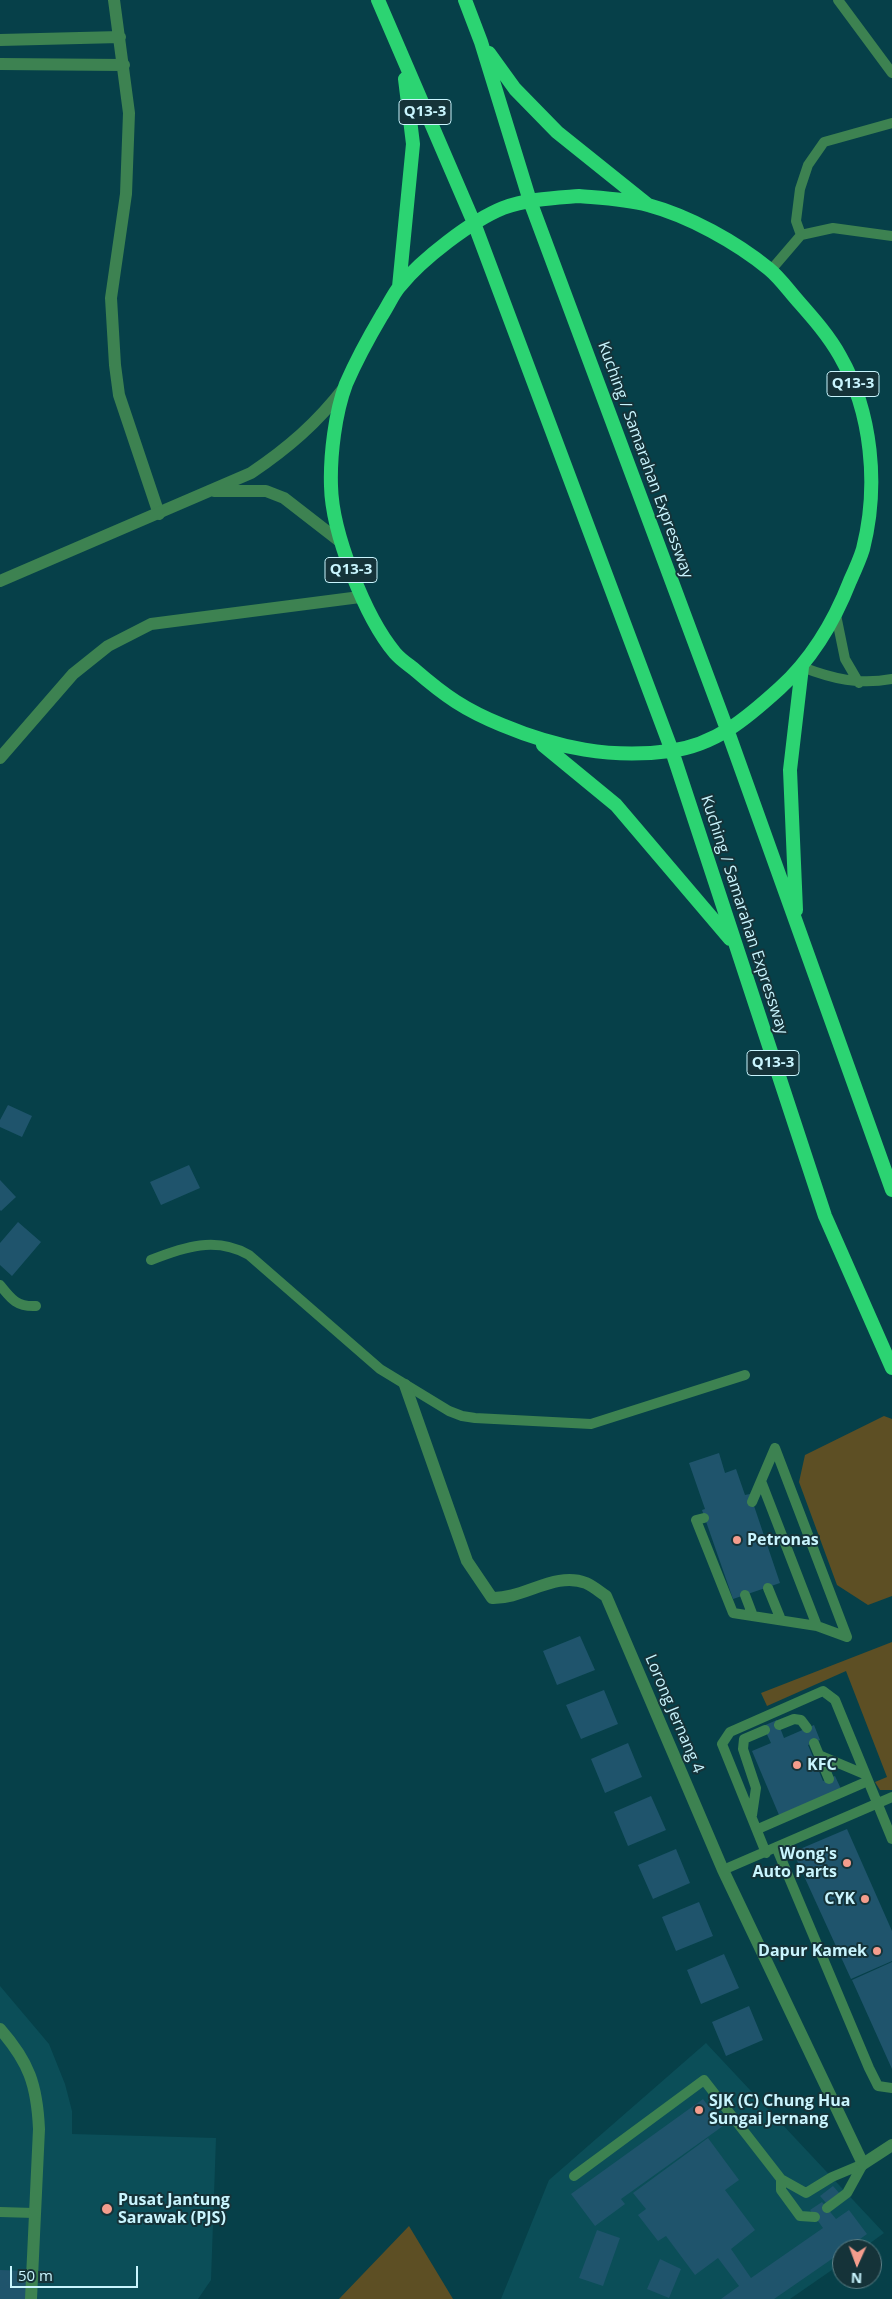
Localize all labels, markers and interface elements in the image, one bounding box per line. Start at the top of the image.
road number: Q13-3 [399,100,451,124]
street label: Kuching / Samarahan Expressway [593,339,697,581]
road number: Q13-3 [827,372,879,396]
road number: Q13-3 [325,558,377,582]
street label: Kuching / Samarahan Expressway [696,793,792,1037]
road number: Q13-3 [747,1050,799,1076]
place label: Petronas [747,1530,819,1550]
marker: Petronas [731,1534,743,1546]
street label: Lorong Jernang 4 [640,1652,708,1776]
place label: KFC [807,1755,837,1775]
marker: KFC [791,1759,803,1771]
place label: Wong's Auto Parts [753,1844,837,1882]
marker: Wong's Auto Parts [841,1857,853,1869]
place label: CYK [824,1889,855,1909]
marker: CYK [859,1893,871,1905]
place label: Dapur Kamek [758,1941,867,1961]
marker: Dapur Kamek [871,1945,883,1957]
place label: SJK (C) Chung Hua Sungai Jernang [709,2091,850,2129]
marker: SJK (C) Chung Hua Sungai Jernang [693,2104,705,2116]
place label: Pusat Jantung Sarawak (PJS) [118,2190,230,2228]
marker: Pusat Jantung Sarawak (PJS) [100,2202,114,2216]
north arrow [832,2239,882,2289]
scale bar [12,2256,140,2288]
text: 50 m [18,2265,53,2285]
text: N [850,2269,863,2288]

